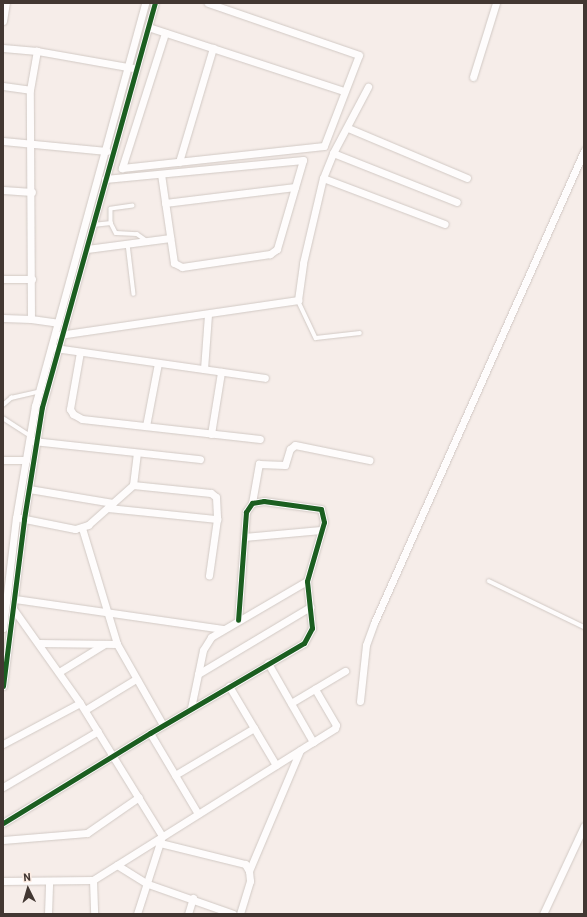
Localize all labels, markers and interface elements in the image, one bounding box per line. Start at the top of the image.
north arrow [8,869,48,909]
text: N [23,870,31,883]

